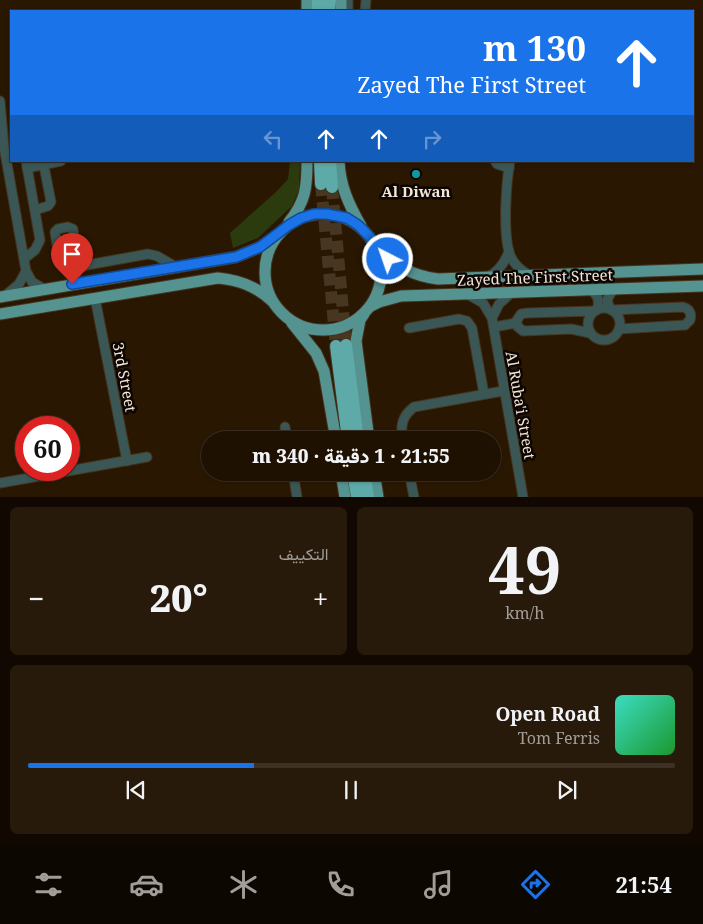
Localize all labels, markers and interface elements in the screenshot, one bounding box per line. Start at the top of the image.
text: 130 m [483,24,586,71]
icon: ahead [604,30,669,95]
text: Zayed The First Street [358,69,586,99]
icon: left [259,125,287,153]
icon: ahead [312,125,340,153]
icon: ahead [365,125,393,153]
icon: right [418,125,446,153]
marker: Al Diwan [410,168,422,180]
place label: Al Diwan [381,181,451,201]
position arrow [361,232,413,284]
pin [51,233,93,284]
icon: arrive [58,240,86,268]
street label: Zayed The First Street [457,264,613,290]
street label: 3rd Street [108,341,142,413]
street label: Al Ruba'i Street [502,349,540,461]
speed limit sign: 60 [15,416,80,481]
text: 21:55 · 1 دقيقة · 340 m [252,443,450,469]
text: 49 [488,525,561,613]
text: التكييف [279,543,329,565]
text: 20° [149,571,208,623]
text: − [28,579,44,617]
text: + [313,579,328,617]
text: km/h [505,602,544,624]
text: Open Road [495,701,600,727]
text: Tom Ferris [518,727,600,749]
icon: previous [122,776,150,804]
icon: pause [337,776,365,804]
icon: next [553,776,581,804]
icon: filters [31,867,66,902]
icon: car [129,867,164,902]
icon: climate [226,867,261,902]
icon: phone [323,867,358,902]
icon: music [421,867,456,902]
icon: directions [518,867,553,902]
text: 21:54 [615,869,672,899]

